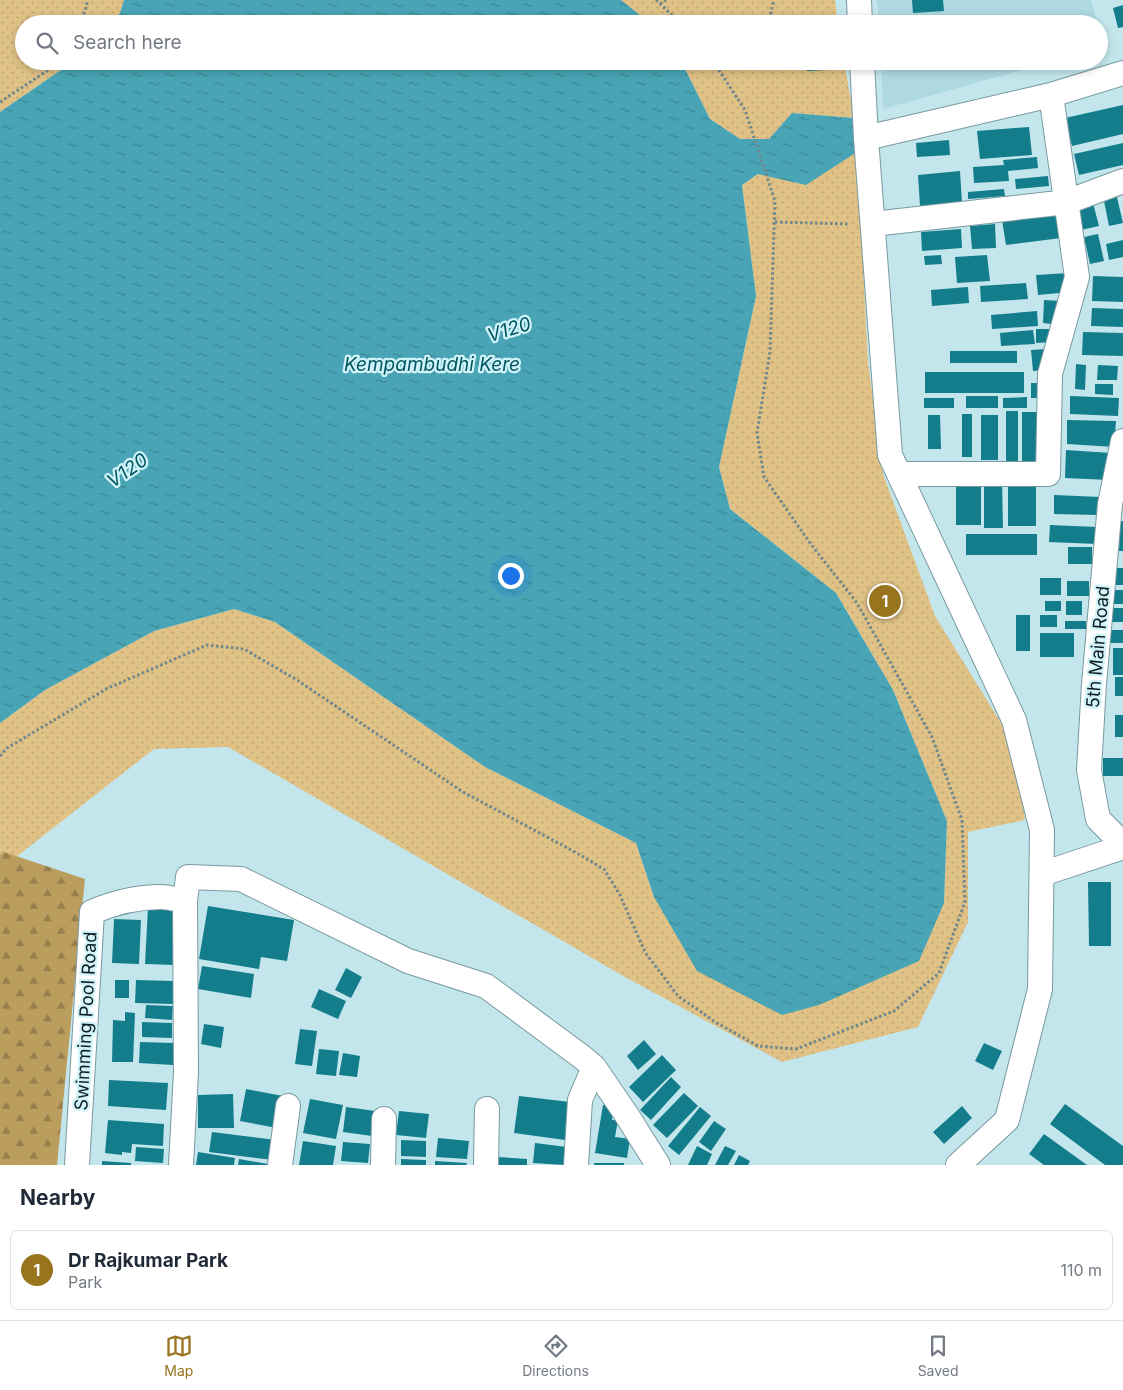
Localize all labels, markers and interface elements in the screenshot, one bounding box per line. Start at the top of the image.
search box [15,15,1108,70]
icon: search [33,29,61,57]
text: Search here [73,31,182,54]
water label: V120 [485,312,534,347]
water label: Kempambudhi Kere [344,353,520,376]
water label: V120 [102,448,152,493]
your location [498,563,524,589]
pin: 1 [869,582,901,620]
street label: 5th Main Road [1082,585,1113,709]
street label: Swimming Pool Road [70,931,101,1111]
text: Nearby [20,1185,95,1210]
text: Dr Rajkumar Park [68,1249,228,1272]
text: 1 [34,1260,40,1280]
text: 110 m [1060,1260,1102,1280]
text: Park [68,1272,102,1292]
tab: Map [164,1332,193,1379]
tab: Directions [522,1332,589,1379]
tab: Saved [918,1332,959,1379]

